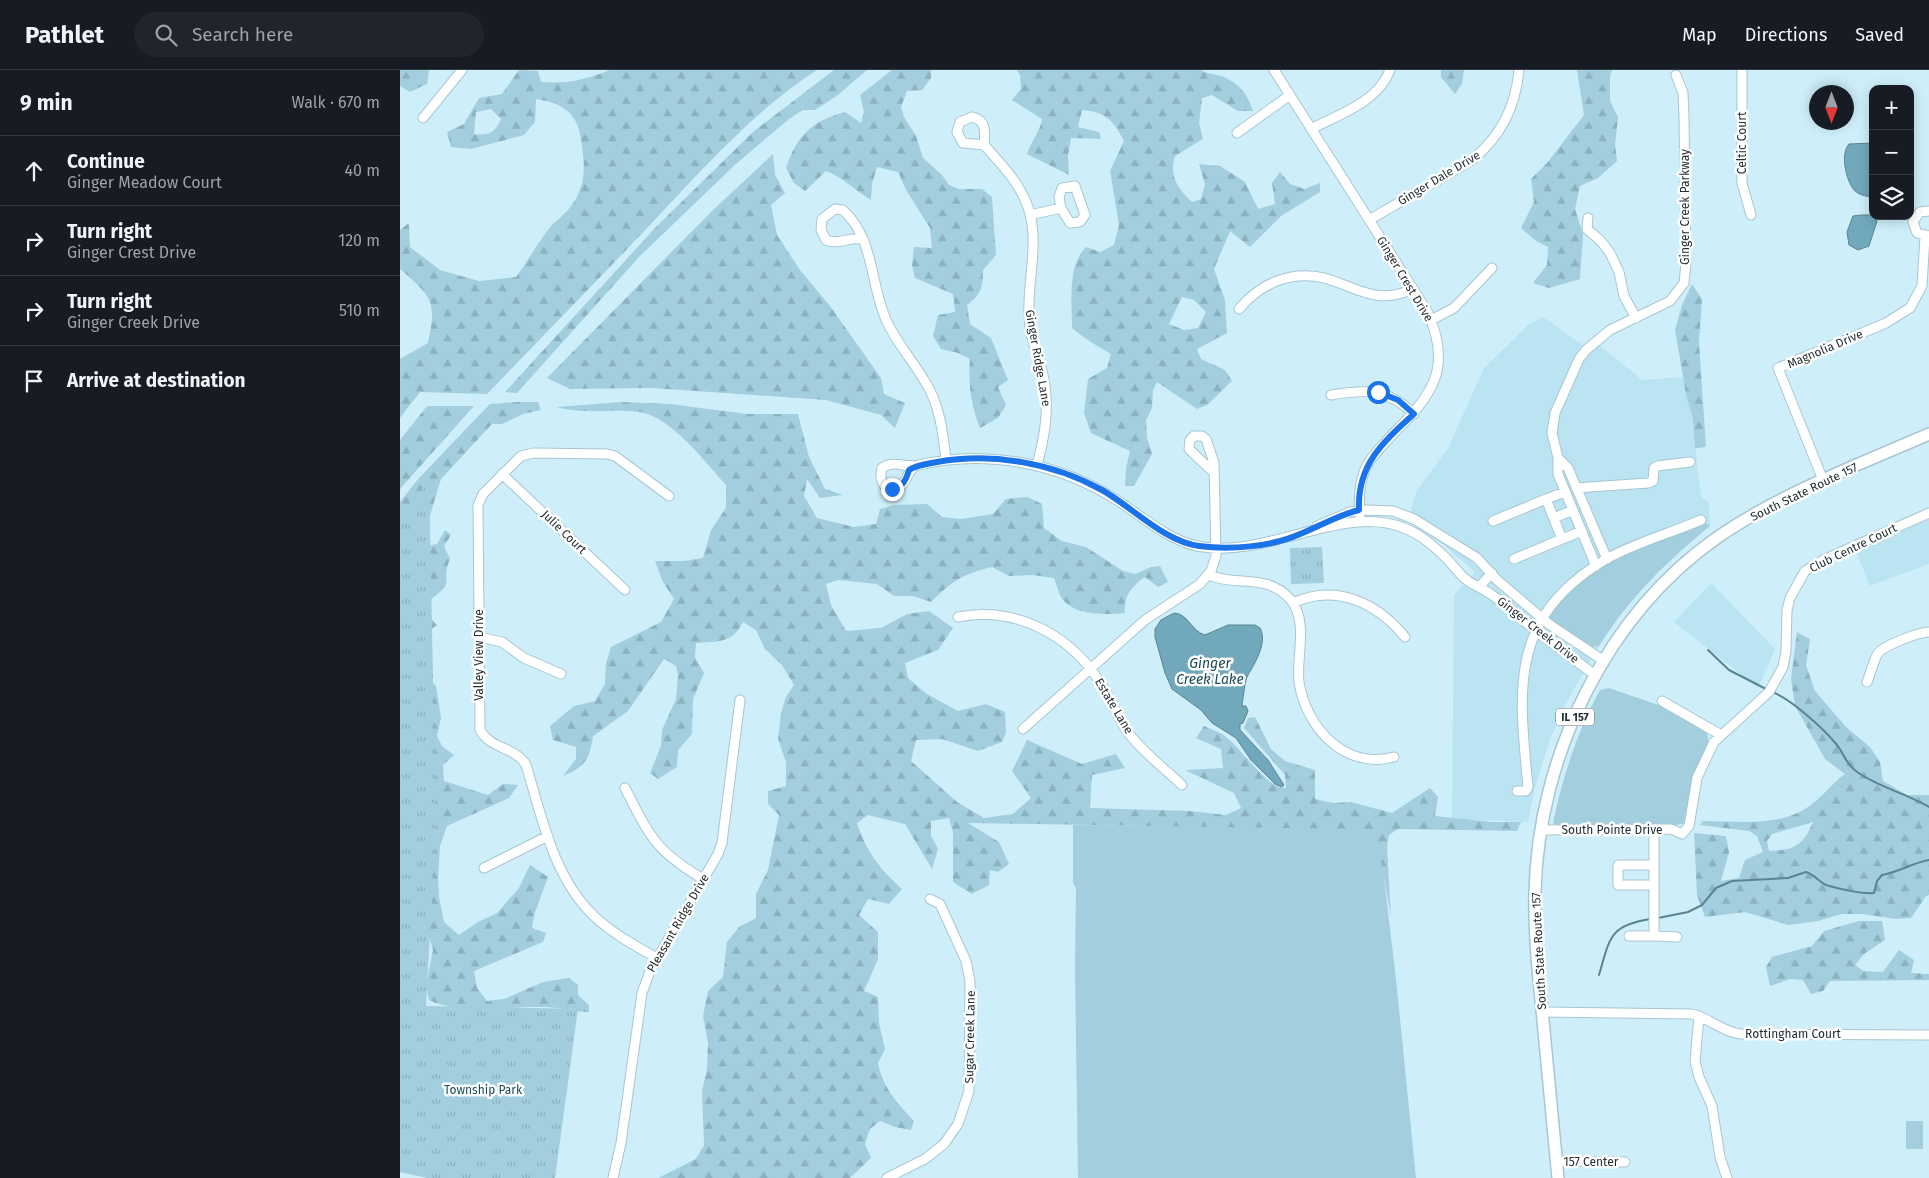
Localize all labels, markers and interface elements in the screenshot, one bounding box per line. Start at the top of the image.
search box [134,12,484,57]
text: Pathlet [25,21,104,49]
icon: search [152,21,180,49]
text: Search here [192,23,293,46]
text: Map [1682,24,1717,46]
text: Directions [1745,24,1827,46]
text: Saved [1855,24,1904,46]
north arrow [1809,85,1854,130]
map controls [1869,85,1914,220]
button: + [1869,85,1914,130]
text: 9 min [20,90,73,116]
text: Walk · 670 m [292,93,380,112]
street label: Celtic Court [1735,111,1749,174]
button: − [1869,130,1914,175]
street label: Ginger Dale Drive [1395,148,1483,208]
street label: Ginger Creek Parkway [1678,149,1692,265]
text: Continue [67,150,145,173]
icon: ahead [20,157,48,185]
text: 40 m [345,161,380,180]
text: Ginger Meadow Court [67,173,222,192]
button: layers [1869,175,1914,220]
text: Turn right [67,220,152,243]
icon: right [20,227,48,255]
text: 120 m [338,231,380,250]
street label: Ginger Crest Drive [1374,234,1436,324]
text: Ginger Crest Drive [67,243,196,262]
text: Turn right [67,290,152,313]
icon: right [20,297,48,325]
text: 510 m [339,301,380,320]
street label: Ginger Ridge Lane [1023,309,1053,407]
text: Ginger Creek Drive [67,313,200,332]
street label: Magnolia Drive [1785,327,1865,371]
icon: arrive [20,367,48,395]
text: Arrive at destination [67,369,246,392]
route start [1367,381,1390,404]
street label: South State Route 157 [1748,460,1860,524]
route end [881,478,904,501]
street label: Julie Court [539,507,590,557]
street label: Club Centre Court [1807,521,1899,575]
street label: Ginger Creek Drive [1494,594,1582,666]
street label: Valley View Drive [472,609,486,701]
water label: Ginger Creek Lake [1176,655,1244,688]
street label: Estate Lane [1092,676,1136,736]
road number: IL 157 [1556,708,1594,726]
street label: South Pointe Drive [1561,823,1663,837]
street label: Pleasant Ridge Drive [644,871,712,975]
street label: South State Route 157 [1529,892,1549,1010]
street label: Sugar Creek Lane [962,990,978,1084]
street label: Rottingham Court [1745,1027,1842,1041]
park label: Township Park [444,1083,523,1097]
street label: 157 Center [1564,1155,1619,1169]

